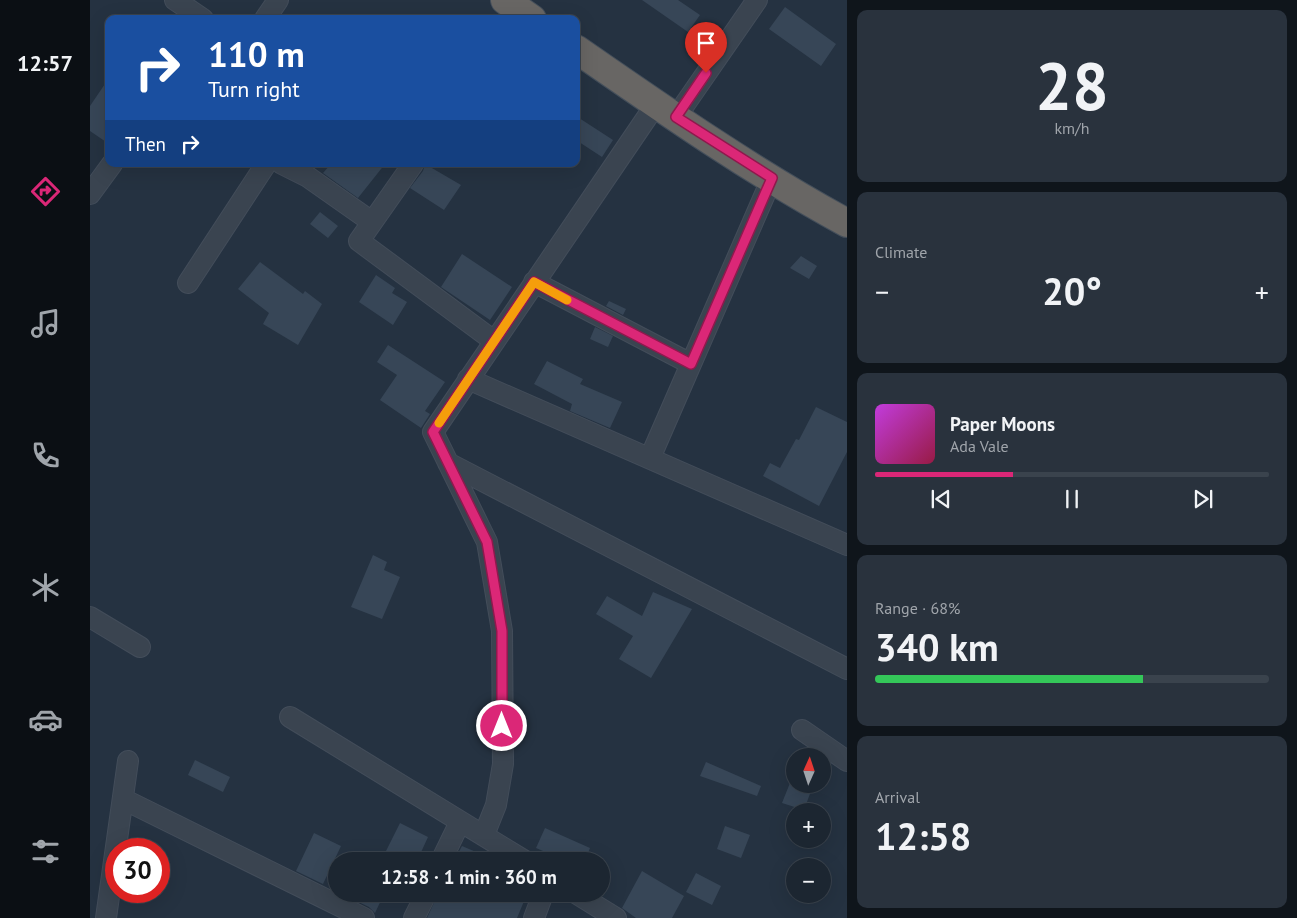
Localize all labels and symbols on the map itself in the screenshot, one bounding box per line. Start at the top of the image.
pin [685,22,727,73]
position arrow [475,699,527,751]
north arrow [786,748,831,792]
speed limit sign: 30 [105,838,170,903]

